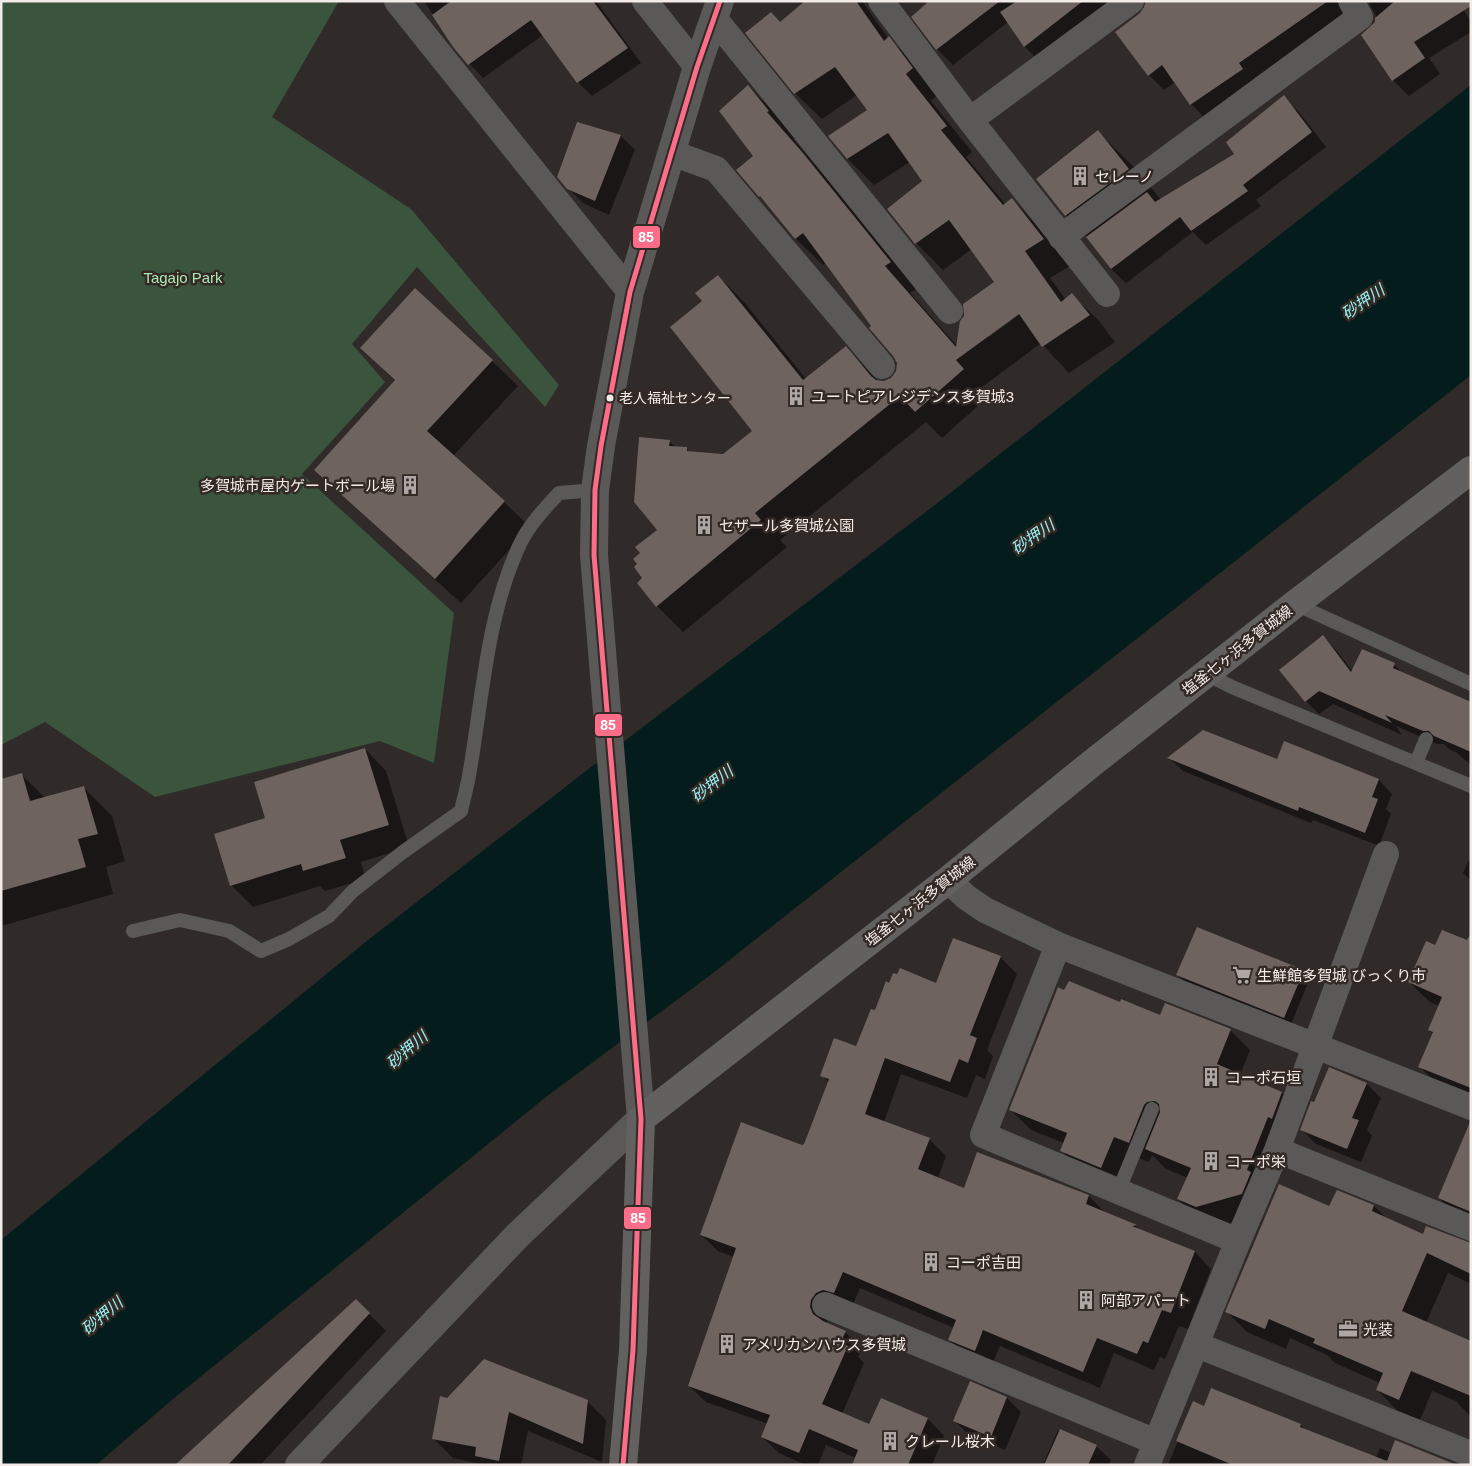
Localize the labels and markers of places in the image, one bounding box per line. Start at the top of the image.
building icon: セレーノ [1069,165,1091,187]
place label: セレーノ [1095,168,1154,185]
building icon: ユートピアレジデンス多賀城3 [785,385,807,407]
place label: ユートピアレジデンス多賀城3 [811,388,1014,405]
place label: 老人福祉センター [619,390,731,406]
marker: 老人福祉センター [605,393,615,403]
building icon: 多賀城市屋内ゲートボール場 [399,474,421,496]
place label: 多賀城市屋内ゲートボール場 [200,477,395,494]
building icon: セザール多賀城公園 [693,514,715,536]
place label: セザール多賀城公園 [719,517,854,534]
supermarket icon: 生鮮館多賀城 びっくり市 [1231,964,1253,986]
place label: 生鮮館多賀城 びっくり市 [1257,967,1426,984]
building icon: コーポ石垣 [1200,1066,1222,1088]
place label: コーポ石垣 [1226,1069,1301,1086]
building icon: コーポ栄 [1200,1150,1222,1172]
place label: コーポ栄 [1226,1153,1286,1170]
building icon: コーポ吉田 [920,1251,942,1273]
place label: コーポ吉田 [946,1254,1021,1271]
building icon: 阿部アパート [1075,1289,1097,1311]
place label: 阿部アパート [1101,1292,1191,1309]
office icon: 光装 [1337,1318,1359,1340]
place label: 光装 [1363,1321,1393,1338]
building icon: アメリカンハウス多賀城 [716,1333,738,1355]
place label: アメリカンハウス多賀城 [742,1336,906,1353]
building icon: クレール桜木 [879,1430,901,1452]
place label: クレール桜木 [905,1433,995,1450]

